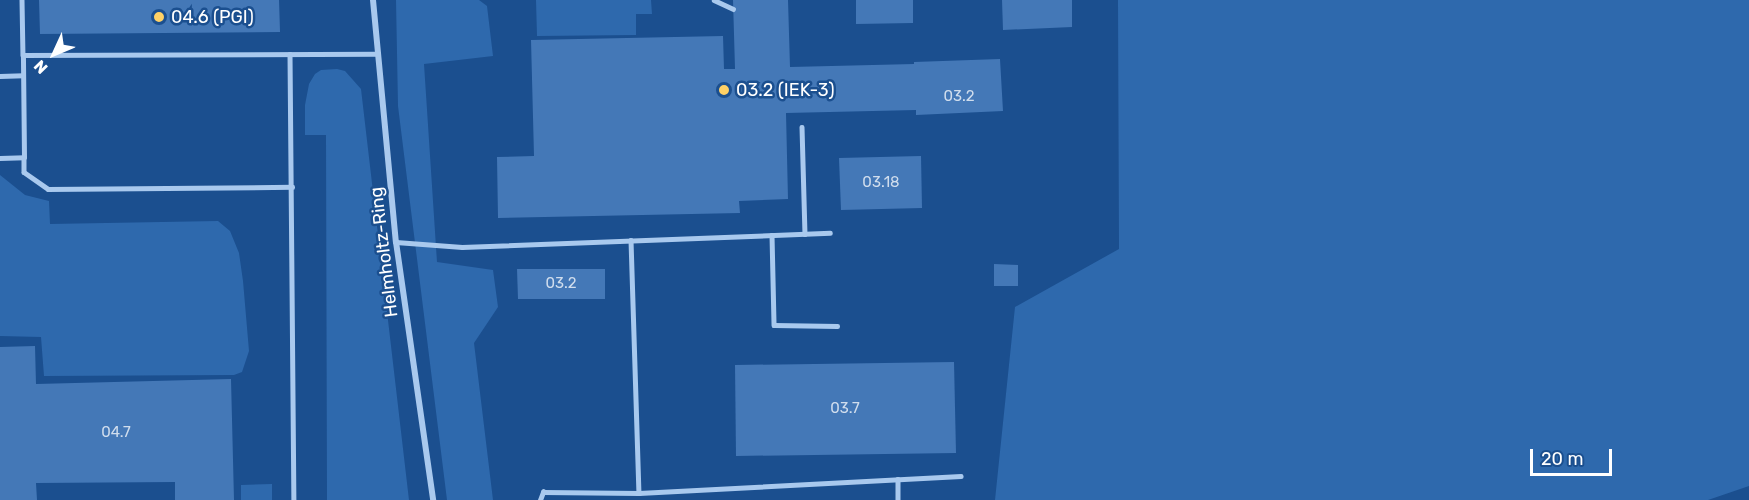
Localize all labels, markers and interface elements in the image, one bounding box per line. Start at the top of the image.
place label: 04.6 (PGI) [171,6,254,28]
marker: 04.6 (PGI) [152,10,166,24]
north arrow [24,24,84,84]
text: N [30,56,52,78]
place label: 03.2 (IEK-3) [736,79,835,101]
marker: 03.2 (IEK-3) [717,83,731,97]
house number: 03.2 [943,88,975,106]
house number: 03.18 [862,174,900,192]
street label: Helmholtz-Ring [365,186,403,318]
house number: 03.2 [545,275,577,293]
house number: 03.7 [830,400,860,418]
house number: 04.7 [101,424,131,442]
scale bar [1533,437,1616,475]
text: 20 m [1541,448,1583,470]

